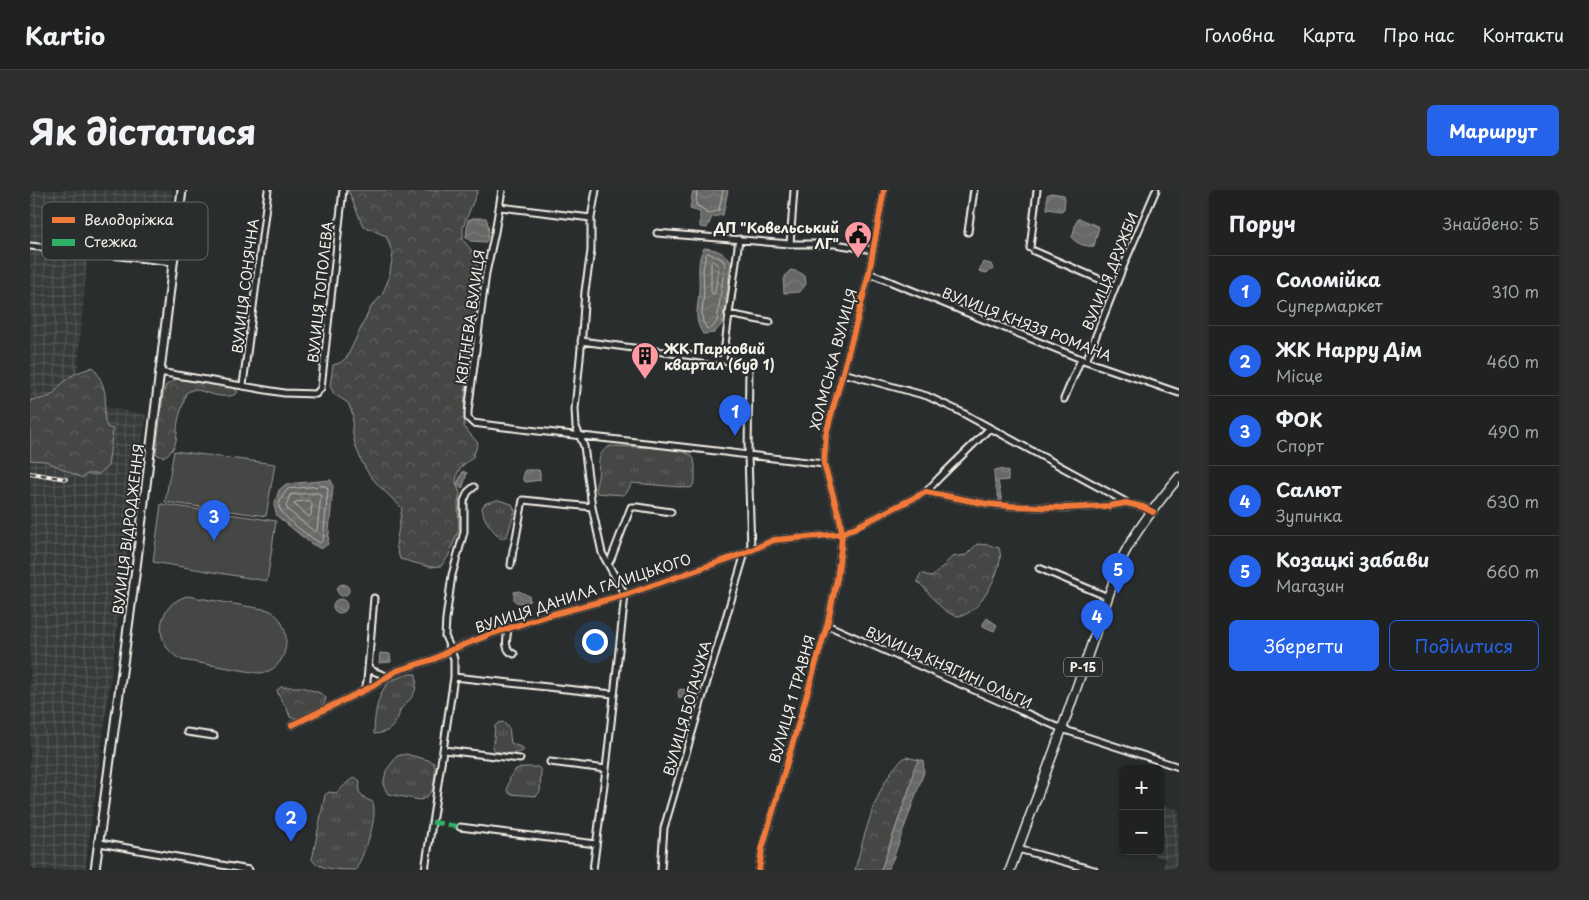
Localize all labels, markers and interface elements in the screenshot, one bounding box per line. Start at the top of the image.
text: Kartio [25,17,105,53]
text: Головна [1204,21,1274,48]
text: Карта [1302,21,1355,48]
text: Про нас [1383,21,1455,48]
text: Контакти [1483,21,1564,48]
text: Як дістатися [30,104,256,157]
button: Маршрут [1427,105,1559,156]
legend [42,202,208,260]
text: Поруч [1229,207,1296,239]
text: Велодоріжка [84,209,174,230]
street label: ВУЛИЦЯ ДРУЖБИ [1077,209,1143,333]
text: Знайдено: 5 [1443,211,1539,235]
street label: ВУЛИЦЯ СОНЯЧНА [226,217,264,355]
place label: ДП "Ковельський ЛГ" [713,217,839,254]
street label: ВУЛИЦЯ ТОПОЛЕВА [302,220,338,364]
public building icon: ДП "Ковельський ЛГ" [843,220,873,259]
text: Стежка [84,231,137,252]
street label: КВІТНЕВА ВУЛИЦЯ [450,248,490,386]
text: Соломійка [1276,265,1381,293]
text: 1 [1241,279,1249,303]
text: 310 m [1491,279,1539,303]
street label: ВУЛИЦЯ КНЯЗЯ РОМАНА [939,282,1115,366]
street label: ХОЛМСЬКА ВУЛИЦЯ [804,286,862,432]
text: Супермаркет [1276,293,1383,317]
text: ЖК Happy Дім [1276,335,1422,363]
place label: ЖК Парковий квартал (буд 1) [663,338,775,375]
building icon: ЖК Парковий квартал (буд 1) [630,341,660,380]
text: 2 [1239,349,1251,373]
text: 460 m [1487,349,1539,373]
text: Місце [1276,363,1323,387]
pin: 1 [719,395,751,436]
text: ФОК [1276,405,1322,433]
text: 3 [1240,419,1250,443]
text: 490 m [1488,419,1539,443]
text: Спорт [1276,433,1324,457]
street label: ВУЛИЦЯ ВІДРОДЖЕННЯ [107,442,149,616]
text: Салют [1276,475,1341,503]
text: 4 [1240,489,1250,513]
text: 630 m [1486,489,1539,513]
pin: 3 [198,500,230,541]
text: Зупинка [1276,503,1342,527]
text: Козацкі забави [1276,545,1430,573]
street label: ВУЛИЦЯ ДАНИЛА ГАЛИЦЬКОГО [472,548,694,638]
pin: 5 [1102,553,1134,594]
text: 5 [1240,559,1250,583]
text: 660 m [1486,559,1539,583]
text: Магазин [1276,573,1345,597]
pin: 4 [1081,600,1113,641]
button: Зберегти [1229,620,1379,671]
button: Поділитися [1389,620,1539,671]
street label: ВУЛИЦЯ КНЯГИНІ ОЛЬГИ [863,621,1035,713]
your location [582,629,608,655]
street label: ВУЛИЦЯ 1 ТРАВНЯ [764,633,820,765]
street label: ВУЛИЦЯ БОГАЧУКА [658,638,716,778]
road number: Р-15 [1064,658,1102,677]
map controls [1119,765,1164,855]
button: + [1119,765,1164,810]
pin: 2 [275,801,307,842]
button: − [1119,810,1164,855]

